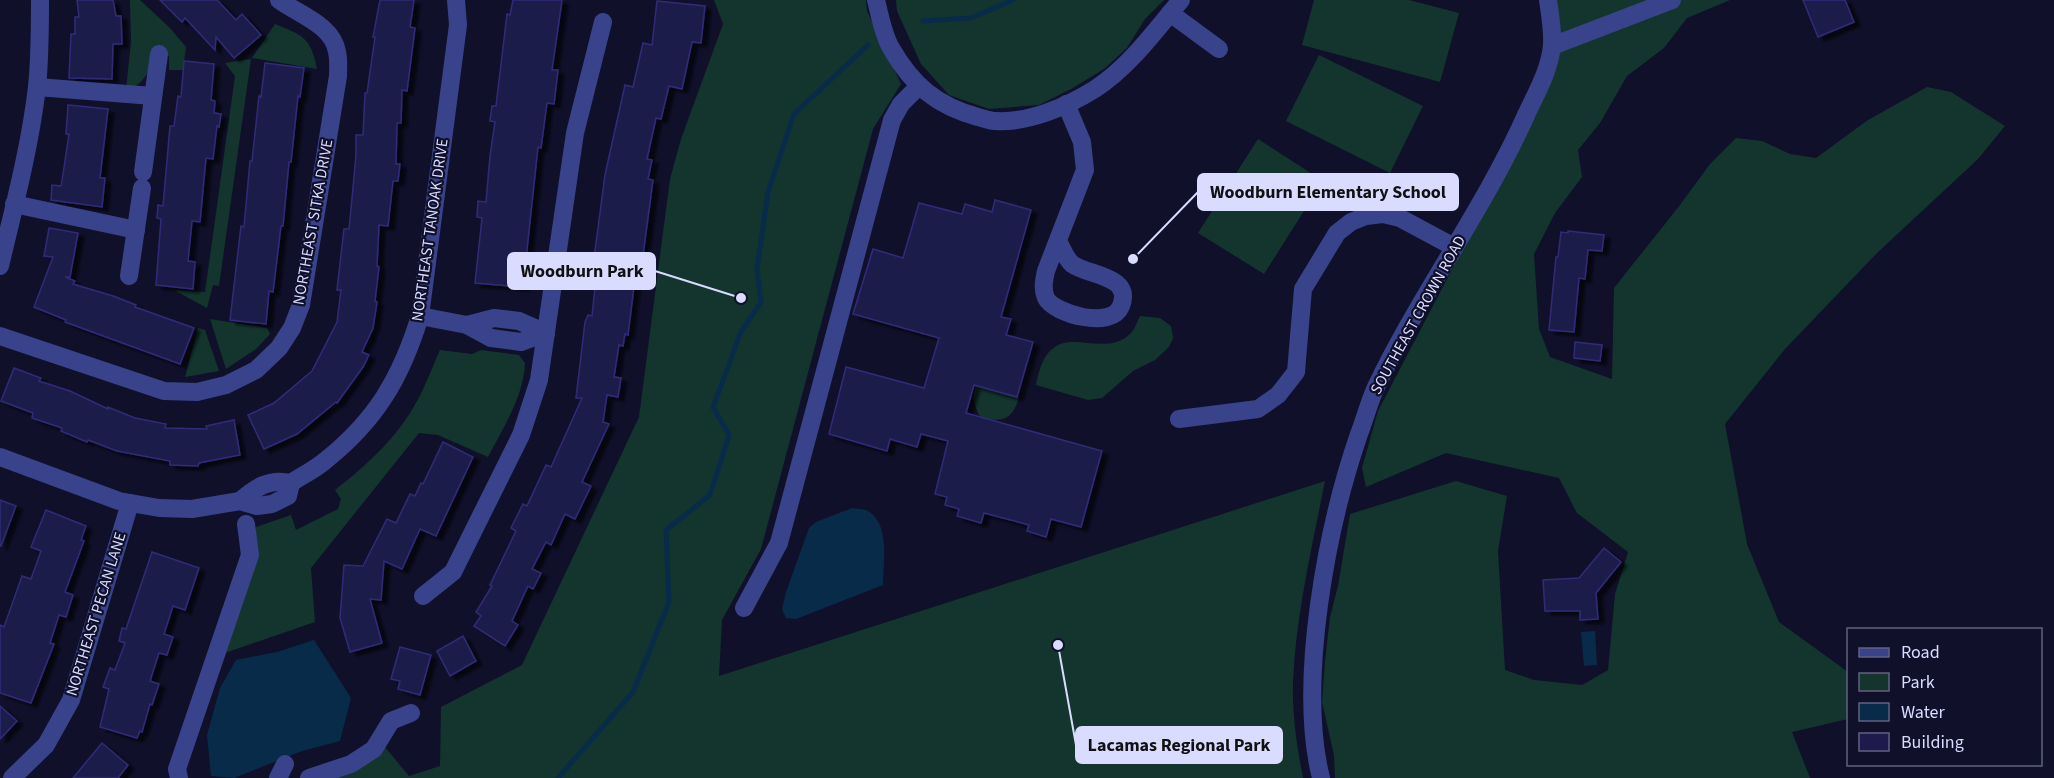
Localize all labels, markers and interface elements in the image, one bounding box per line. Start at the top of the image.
street label: NORTHEAST SITKA DRIVE [288,137,338,307]
street label: NORTHEAST TANOAK DRIVE [406,137,454,323]
callout: Woodburn Elementary School [1198,174,1458,210]
text: Woodburn Elementary School [1210,180,1446,205]
street label: SOUTHEAST CROWN ROAD [1365,231,1471,398]
callout: Woodburn Park [508,253,655,289]
text: Woodburn Park [520,259,644,284]
street label: NORTHEAST PECAN LANE [61,529,131,699]
legend [1847,628,2042,766]
text: Road [1901,640,1940,665]
text: Park [1901,670,1935,695]
text: Water [1901,700,1945,725]
callout: Lacamas Regional Park [1076,727,1282,763]
text: Building [1901,730,1964,755]
text: Lacamas Regional Park [1088,733,1271,758]

